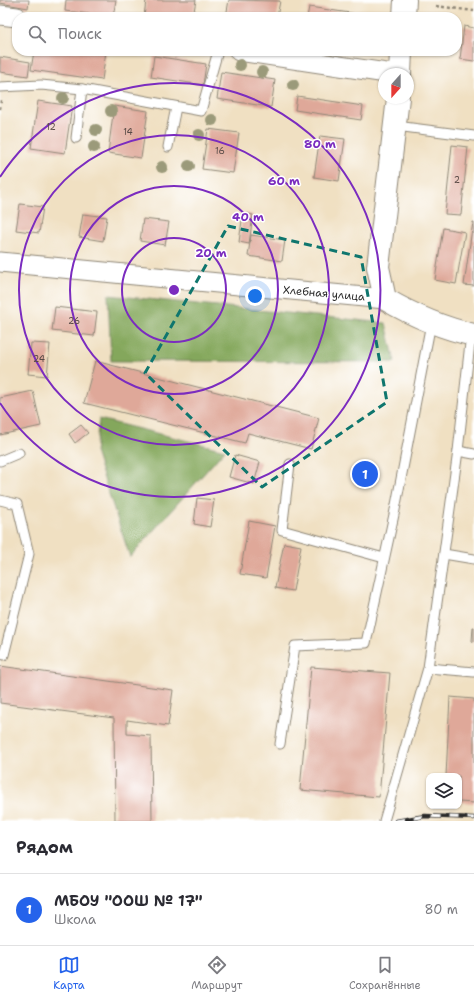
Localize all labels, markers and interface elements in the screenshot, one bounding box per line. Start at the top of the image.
search box [12,12,462,56]
icon: search [26,23,48,45]
text: Поиск [58,24,102,44]
north arrow [378,68,414,104]
house number: 12 [46,121,56,133]
house number: 14 [123,126,133,138]
text: 80 m [304,136,336,152]
house number: 16 [215,145,225,157]
text: 60 m [268,173,300,189]
house number: 2 [454,174,460,186]
text: 40 m [232,209,264,225]
text: 20 m [195,245,227,261]
street label: Хлебная улица [282,282,366,305]
centre of rings [167,283,181,297]
your location [245,286,265,306]
house number: 26 [68,315,80,327]
house number: 24 [33,353,45,365]
pin: 1 [352,459,378,489]
map controls [426,773,462,809]
button: layers [426,773,462,809]
text: Рядом [16,836,73,858]
text: МБОУ "ООШ № 17" [54,891,203,911]
text: 1 [26,901,32,918]
text: 80 m [424,901,458,918]
text: Школа [54,911,96,928]
tab: Карта [53,954,85,993]
tab: Маршрут [191,954,242,993]
tab: Сохранённые [349,954,421,993]

